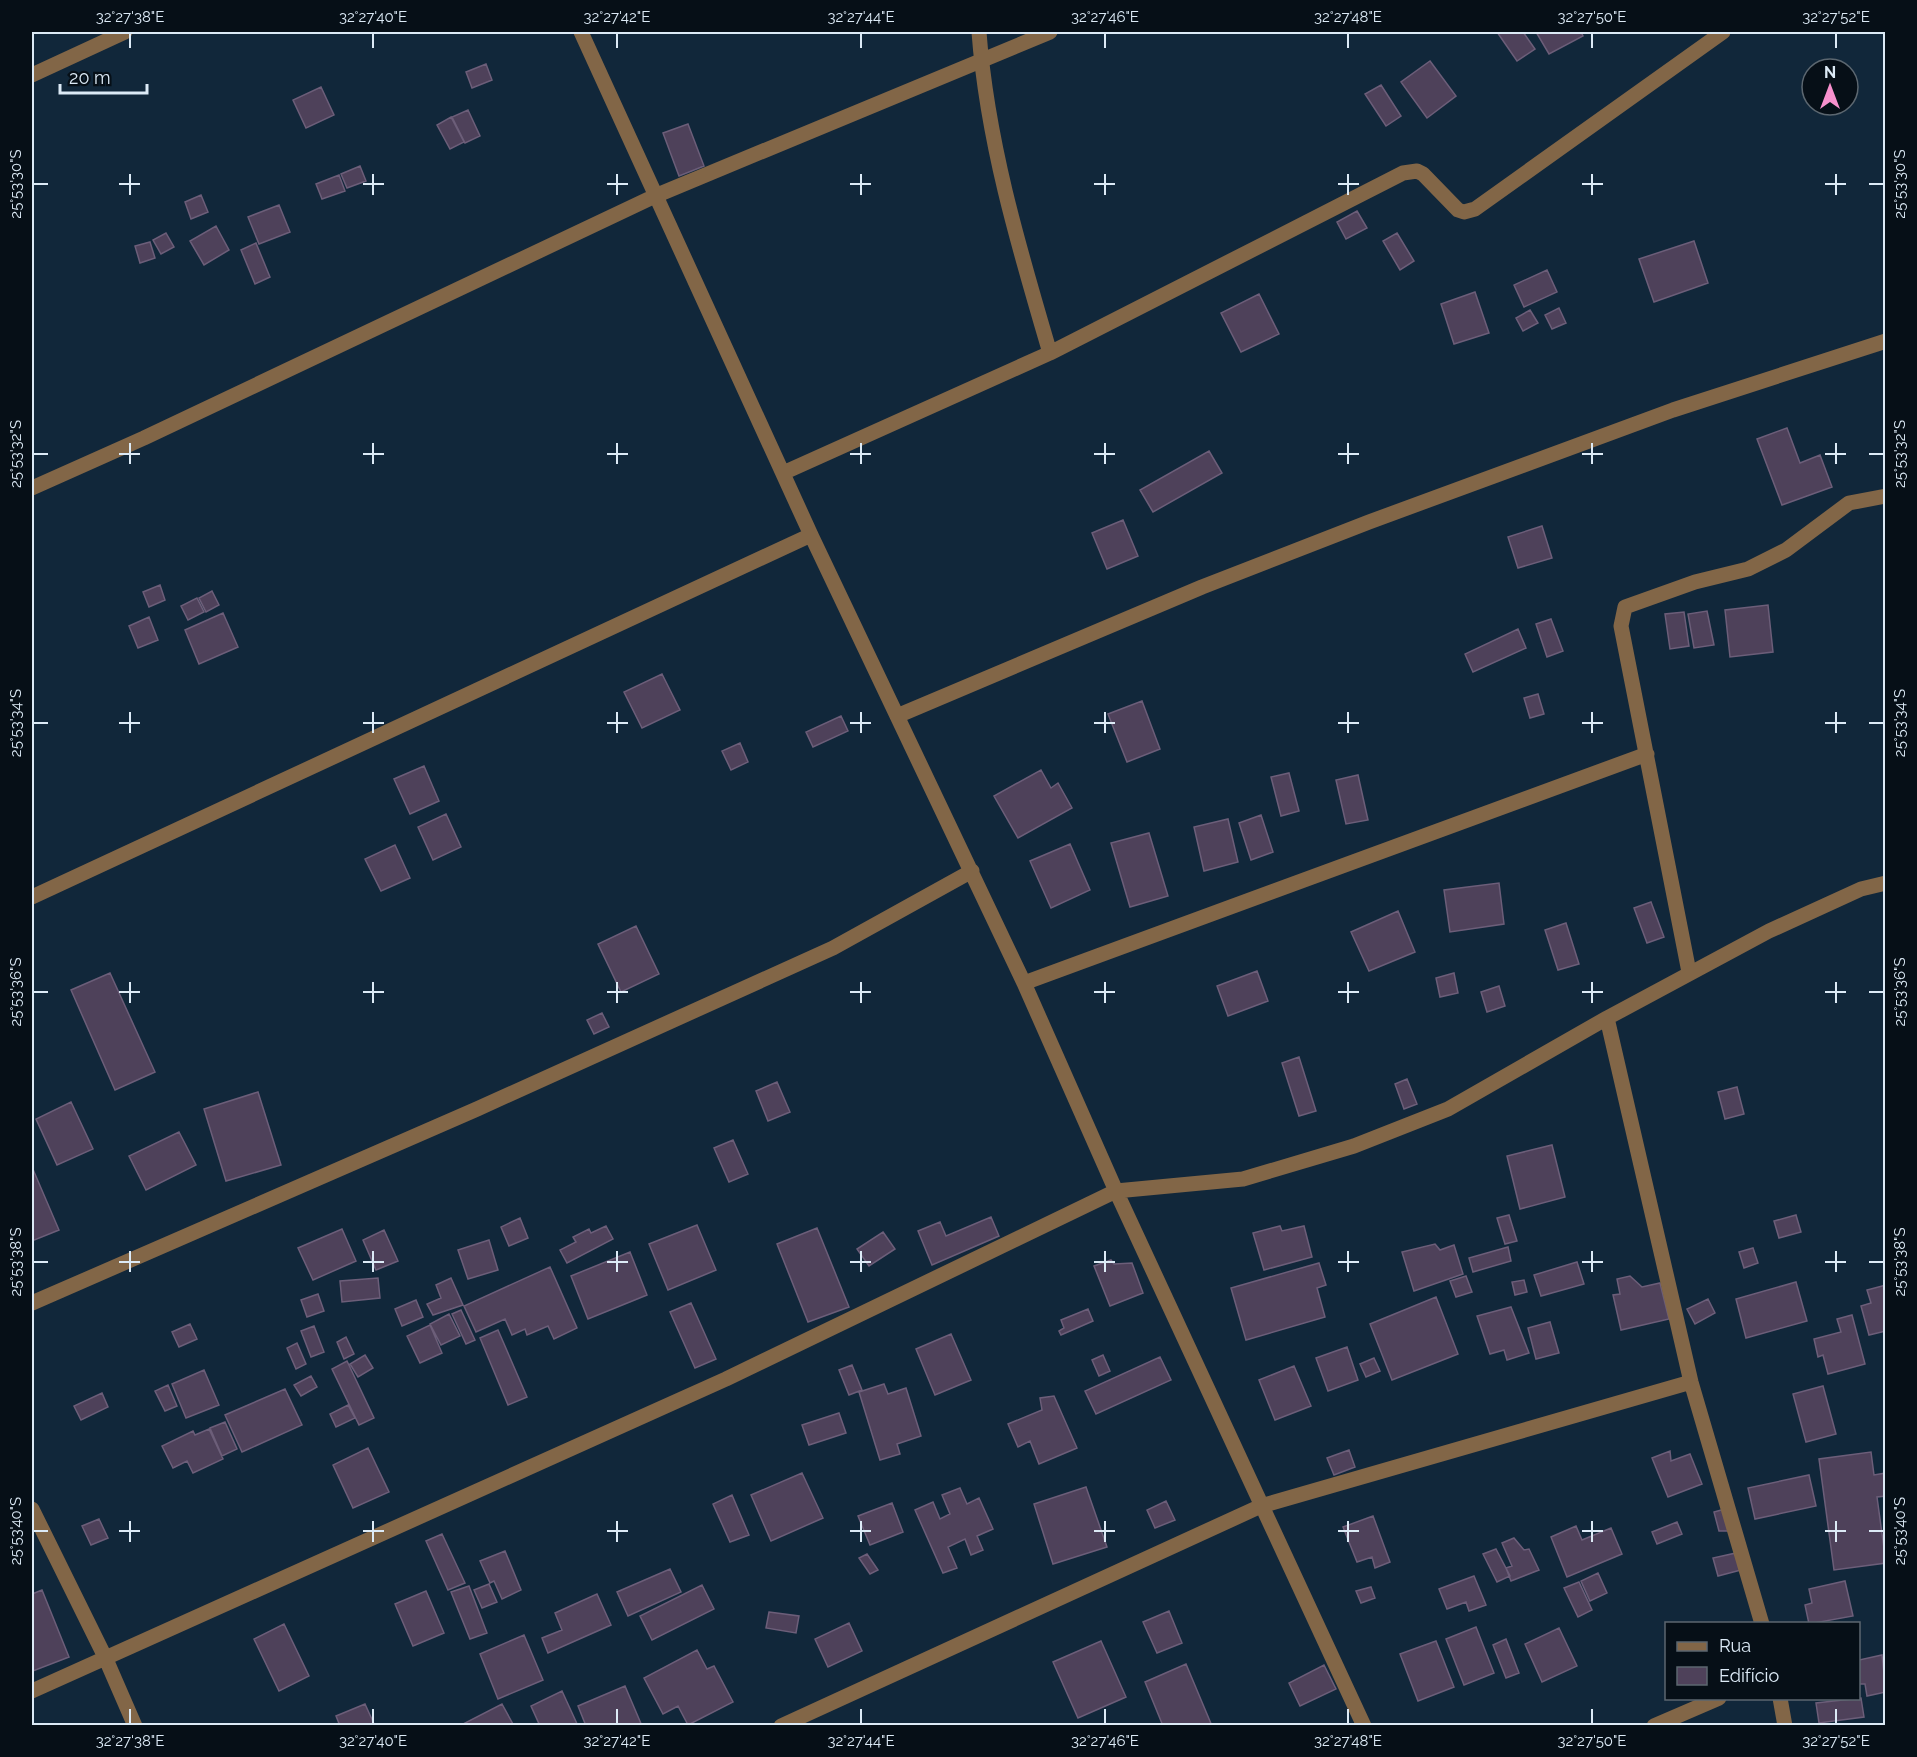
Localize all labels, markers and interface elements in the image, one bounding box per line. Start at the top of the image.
text: 32°27'38"E [96,8,164,26]
text: 32°27'40"E [339,8,407,26]
text: 32°27'42"E [584,8,650,26]
text: 32°27'44"E [827,8,895,26]
text: 32°27'46"E [1071,8,1139,26]
text: 32°27'48"E [1314,8,1382,26]
text: 32°27'50"E [1558,8,1626,26]
text: 32°27'52"E [1802,8,1870,26]
scale bar [60,57,147,95]
north arrow [1800,57,1860,117]
text: N [1824,63,1836,82]
text: 20 m [69,67,111,88]
text: 25°53'30"S [7,149,25,219]
text: 25°53'30"S [1891,149,1909,219]
text: 25°53'32"S [7,420,25,488]
text: 25°53'32"S [1891,420,1909,488]
text: 25°53'34"S [7,689,25,757]
text: 25°53'34"S [1891,689,1909,757]
text: 25°53'36"S [7,957,25,1027]
text: 25°53'36"S [1891,957,1909,1027]
text: 25°53'38"S [7,1227,25,1297]
text: 25°53'38"S [1891,1227,1909,1297]
text: 25°53'40"S [7,1497,25,1565]
text: 25°53'40"S [1891,1497,1909,1565]
legend [1665,1622,1860,1700]
text: Rua [1719,1635,1751,1656]
text: Edifício [1719,1665,1779,1686]
text: 32°27'38"E [96,1732,164,1750]
text: 32°27'40"E [339,1732,407,1750]
text: 32°27'42"E [584,1732,650,1750]
text: 32°27'44"E [827,1732,895,1750]
text: 32°27'46"E [1071,1732,1139,1750]
text: 32°27'48"E [1314,1732,1382,1750]
text: 32°27'50"E [1558,1732,1626,1750]
text: 32°27'52"E [1802,1732,1870,1750]

